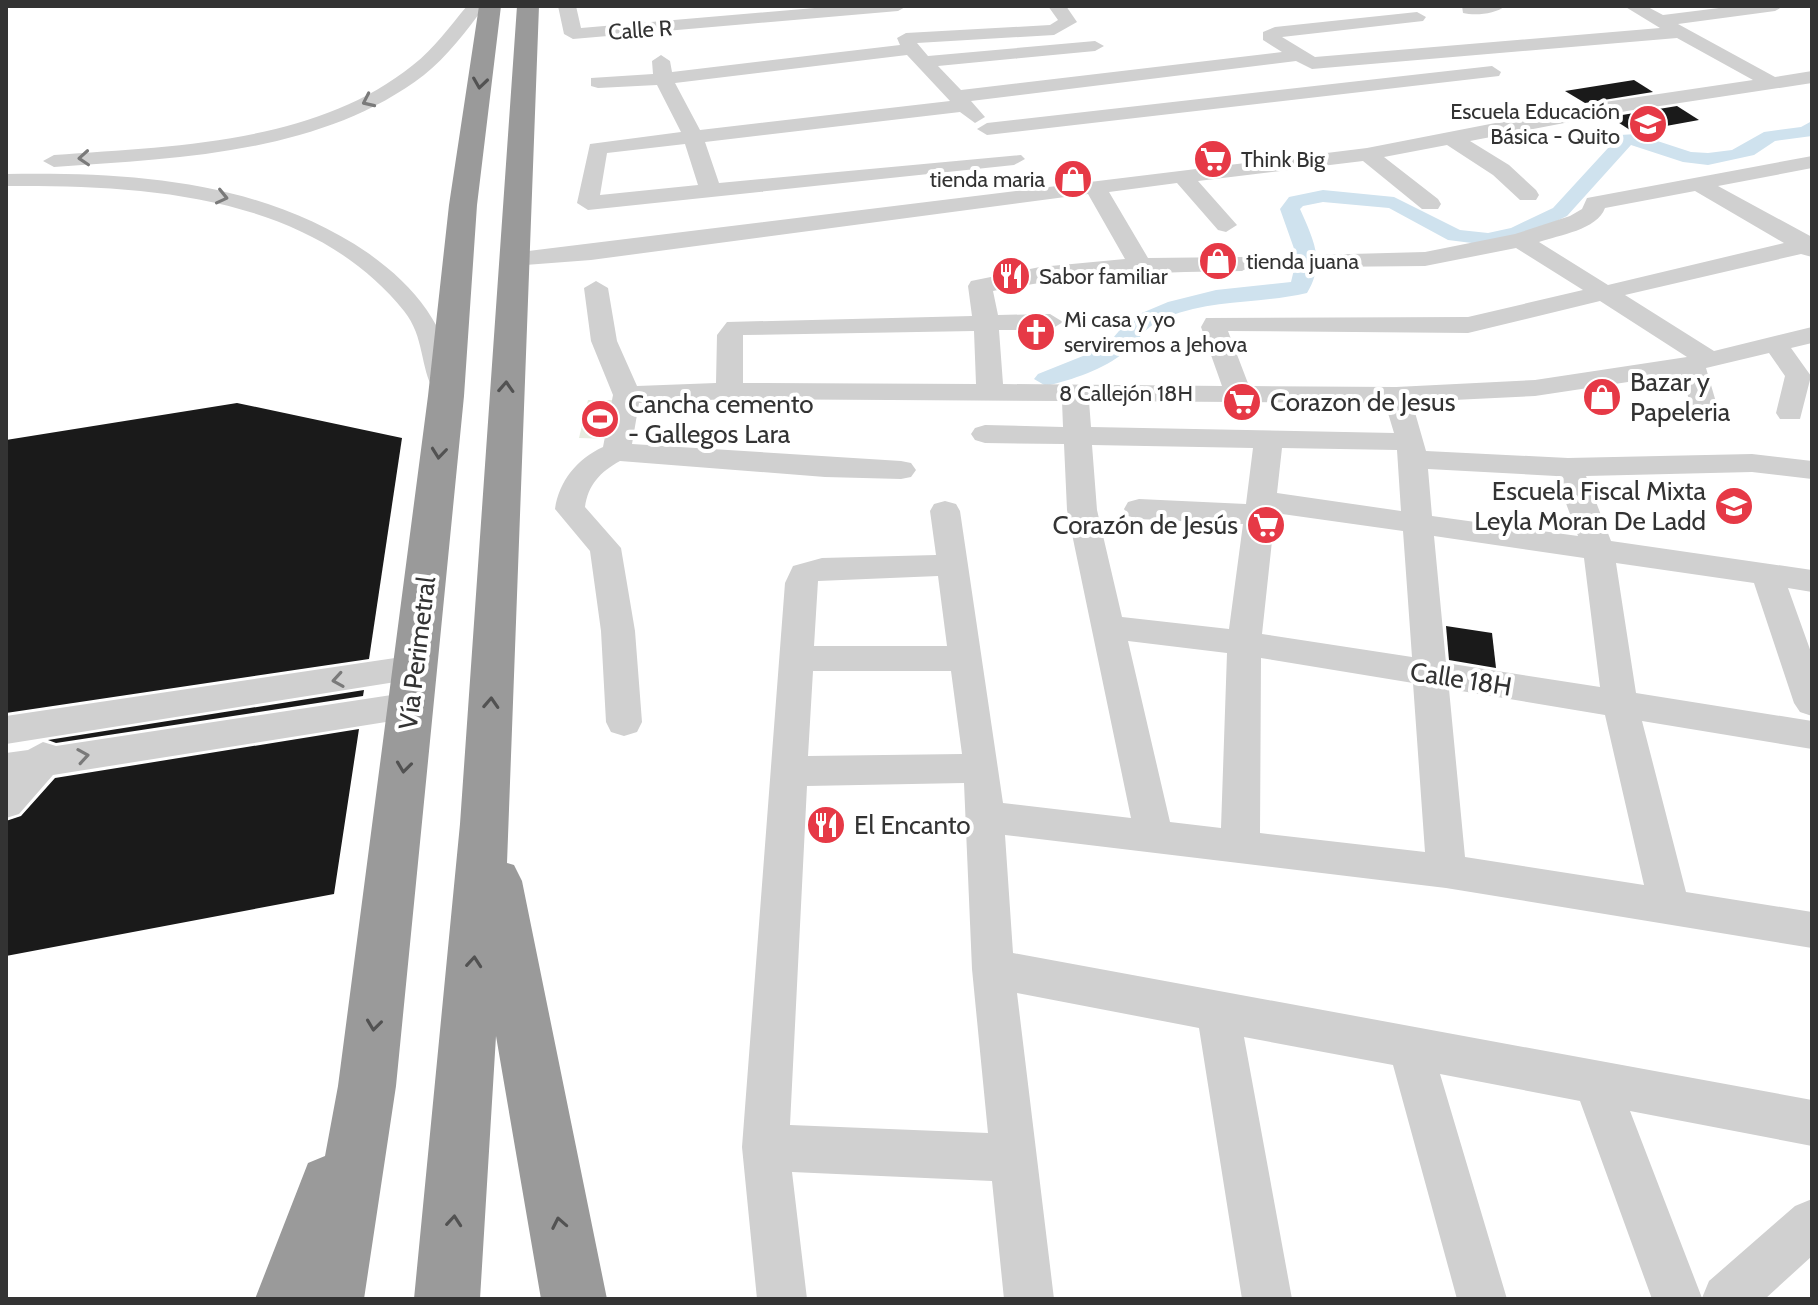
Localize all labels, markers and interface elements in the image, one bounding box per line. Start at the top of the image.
street label: Calle R [607,14,673,46]
one-way arrow [471,77,488,90]
one-way arrow [362,91,376,107]
place label: Escuela Educación Básica - Quito [1450,98,1620,150]
school or university icon: Escuela Educación Básica - Quito [1627,103,1669,145]
supermarket icon: Think Big [1192,138,1234,180]
place label: Think Big [1241,146,1326,173]
one-way arrow [77,149,90,166]
shop icon: tienda maria [1052,158,1094,200]
place label: tienda maria [930,166,1045,193]
one-way arrow [214,188,228,205]
shop icon: tienda juana [1197,240,1239,282]
place label: tienda juana [1246,248,1359,275]
restaurant icon: Sabor familiar [990,255,1032,297]
place label: Sabor familiar [1039,263,1168,290]
place label: Mi casa y yo serviremos a Jehova [1064,306,1248,358]
church icon: Mi casa y yo serviremos a Jehova [1015,311,1057,353]
place label: Bazar y Papeleria [1630,366,1731,428]
shop icon: Bazar y Papeleria [1581,376,1623,418]
one-way arrow [498,380,515,393]
street label: 8 Callejón 18H [1059,380,1193,407]
supermarket icon: Corazon de Jesus [1221,381,1263,423]
place label: Corazon de Jesus [1270,386,1456,418]
place label: Cancha cemento - Gallegos Lara [628,388,814,450]
sports icon: Cancha cemento - Gallegos Lara [579,398,621,440]
one-way arrow [431,447,448,460]
place label: Escuela Fiscal Mixta Leyla Moran De Ladd [1474,475,1707,537]
school or university icon: Escuela Fiscal Mixta Leyla Moran De Ladd [1713,485,1755,527]
supermarket icon: Corazón de Jesús [1245,504,1287,546]
place label: Corazón de Jesús [1053,509,1238,541]
street label: Vía Perimetral [392,575,442,731]
street label: Calle 18H [1408,655,1514,703]
one-way arrow [331,670,345,687]
one-way arrow [483,696,500,709]
one-way arrow [76,748,90,765]
one-way arrow [395,761,412,774]
restaurant icon: El Encanto [805,804,847,846]
place label: El Encanto [854,809,971,841]
one-way arrow [466,955,483,968]
one-way arrow [366,1018,383,1032]
one-way arrow [445,1214,462,1227]
one-way arrow [551,1216,568,1230]

